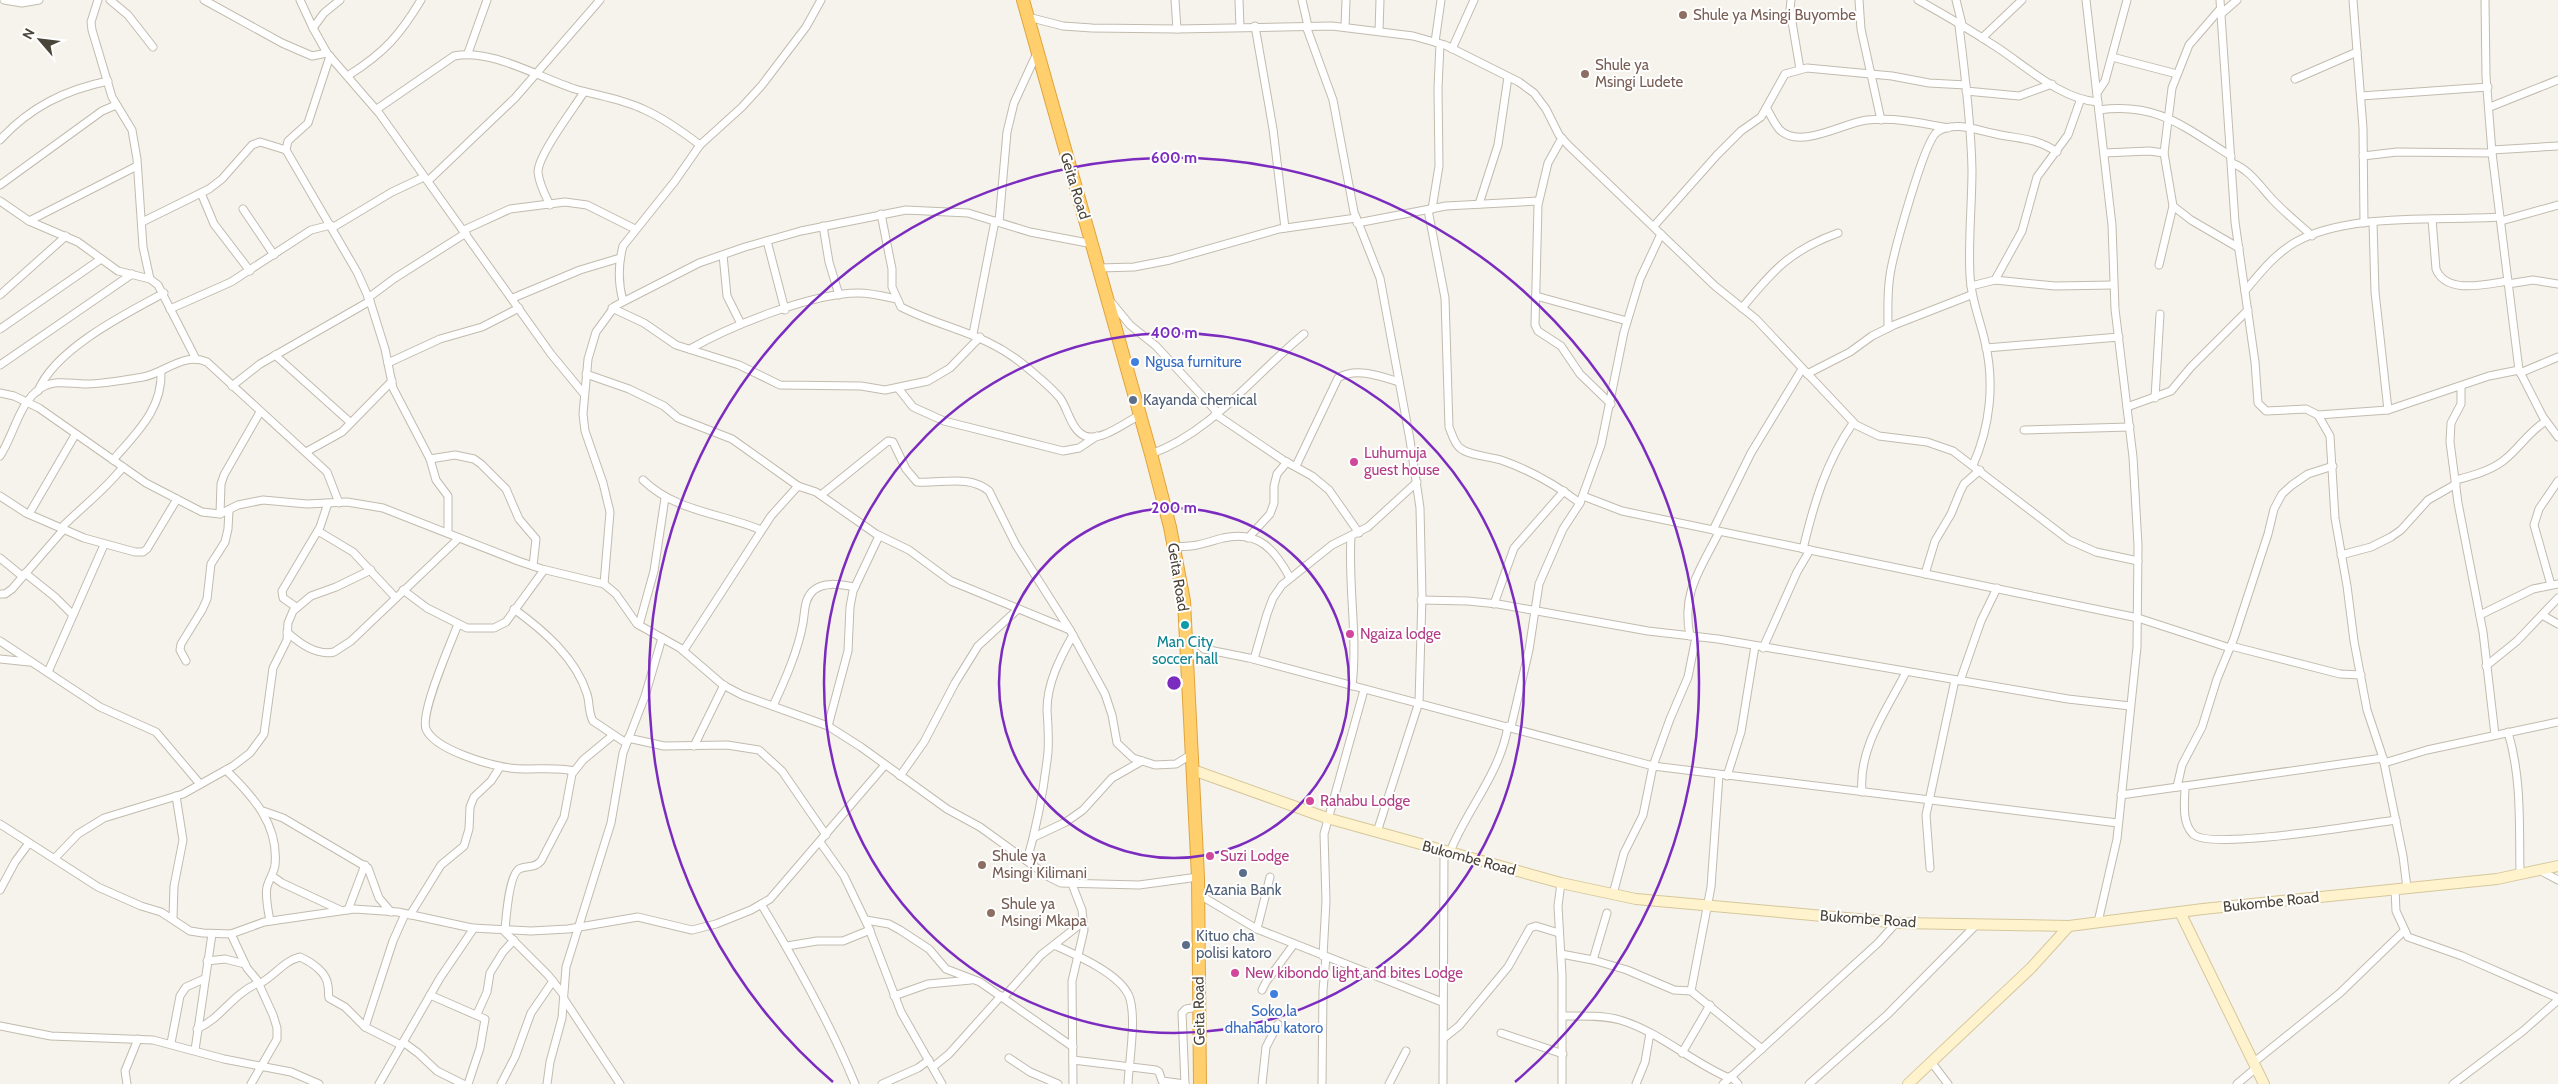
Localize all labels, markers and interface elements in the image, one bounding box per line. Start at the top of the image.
place label: Shule ya Msingi Buyombe [1693,6,1856,24]
marker: Shule ya Msingi Buyombe [1677,9,1689,21]
north arrow [15,15,65,65]
text: N [18,25,39,42]
place label: Shule ya Msingi Ludete [1595,56,1683,91]
marker: Shule ya Msingi Ludete [1579,68,1591,80]
text: 600 m [1151,149,1197,167]
street label: Geita Road [1056,150,1094,222]
text: 400 m [1151,324,1197,342]
place label: Ngusa furniture [1145,353,1242,371]
marker: Ngusa furniture [1129,356,1141,368]
place label: Kayanda chemical [1143,391,1257,409]
marker: Kayanda chemical [1127,394,1139,406]
place label: Luhumuja guest house [1364,444,1440,479]
marker: Luhumuja guest house [1348,456,1360,468]
text: 200 m [1151,499,1197,517]
street label: Geita Road [1164,542,1192,612]
marker: Man City soccer hall [1179,619,1191,631]
place label: Ngaiza lodge [1360,625,1441,643]
marker: Ngaiza lodge [1344,628,1356,640]
place label: Man City soccer hall [1152,633,1218,668]
centre of rings [1165,674,1183,692]
place label: Rahabu Lodge [1320,792,1410,810]
marker: Rahabu Lodge [1304,795,1316,807]
street label: Bukombe Road [1420,837,1518,879]
place label: Shule ya Msingi Kilimani [992,847,1087,882]
place label: Suzi Lodge [1220,847,1290,865]
marker: Suzi Lodge [1204,850,1216,862]
marker: Shule ya Msingi Kilimani [976,859,988,871]
marker: Azania Bank [1237,867,1249,879]
place label: Azania Bank [1205,881,1282,899]
street label: Bukombe Road [2222,888,2320,916]
place label: Shule ya Msingi Mkapa [1001,895,1087,930]
marker: Shule ya Msingi Mkapa [985,907,997,919]
street label: Bukombe Road [1819,907,1917,931]
place label: Kituo cha polisi katoro [1196,927,1272,962]
marker: Kituo cha polisi katoro [1180,939,1192,951]
place label: New kibondo light and bites Lodge [1245,964,1463,982]
marker: New kibondo light and bites Lodge [1229,967,1241,979]
street label: Geita Road [1189,976,1209,1046]
marker: Soko la dhahabu katoro [1268,988,1280,1000]
place label: Soko la dhahabu katoro [1225,1002,1323,1037]

